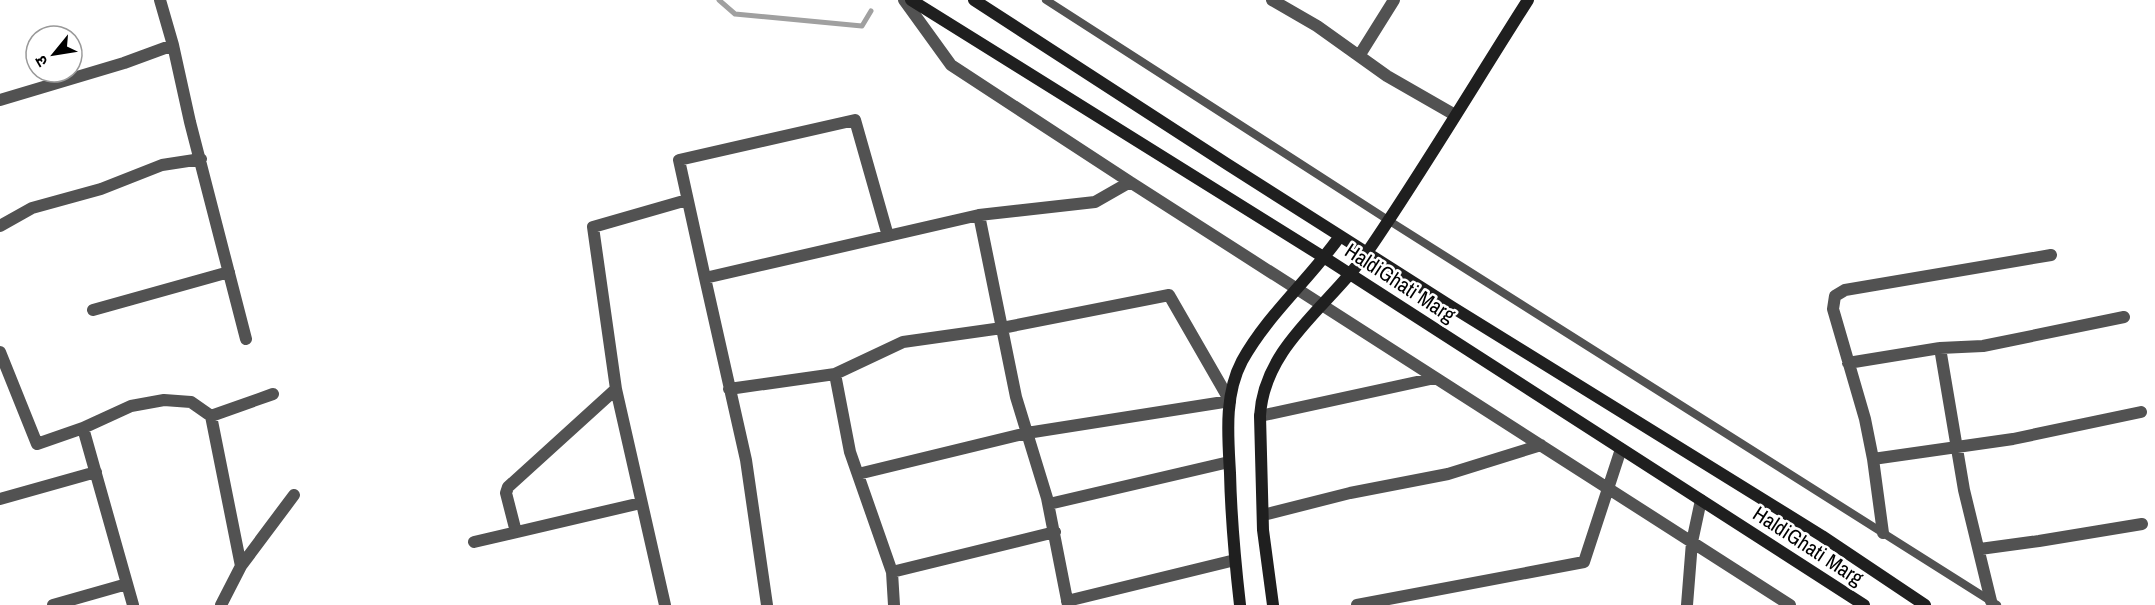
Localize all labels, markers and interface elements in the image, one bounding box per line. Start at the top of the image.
north arrow [24,24,84,84]
text: उ [29,51,53,71]
street label: HaldiGhati Marg [1339,236,1461,329]
street label: HaldiGhati Marg [1747,499,1869,592]

